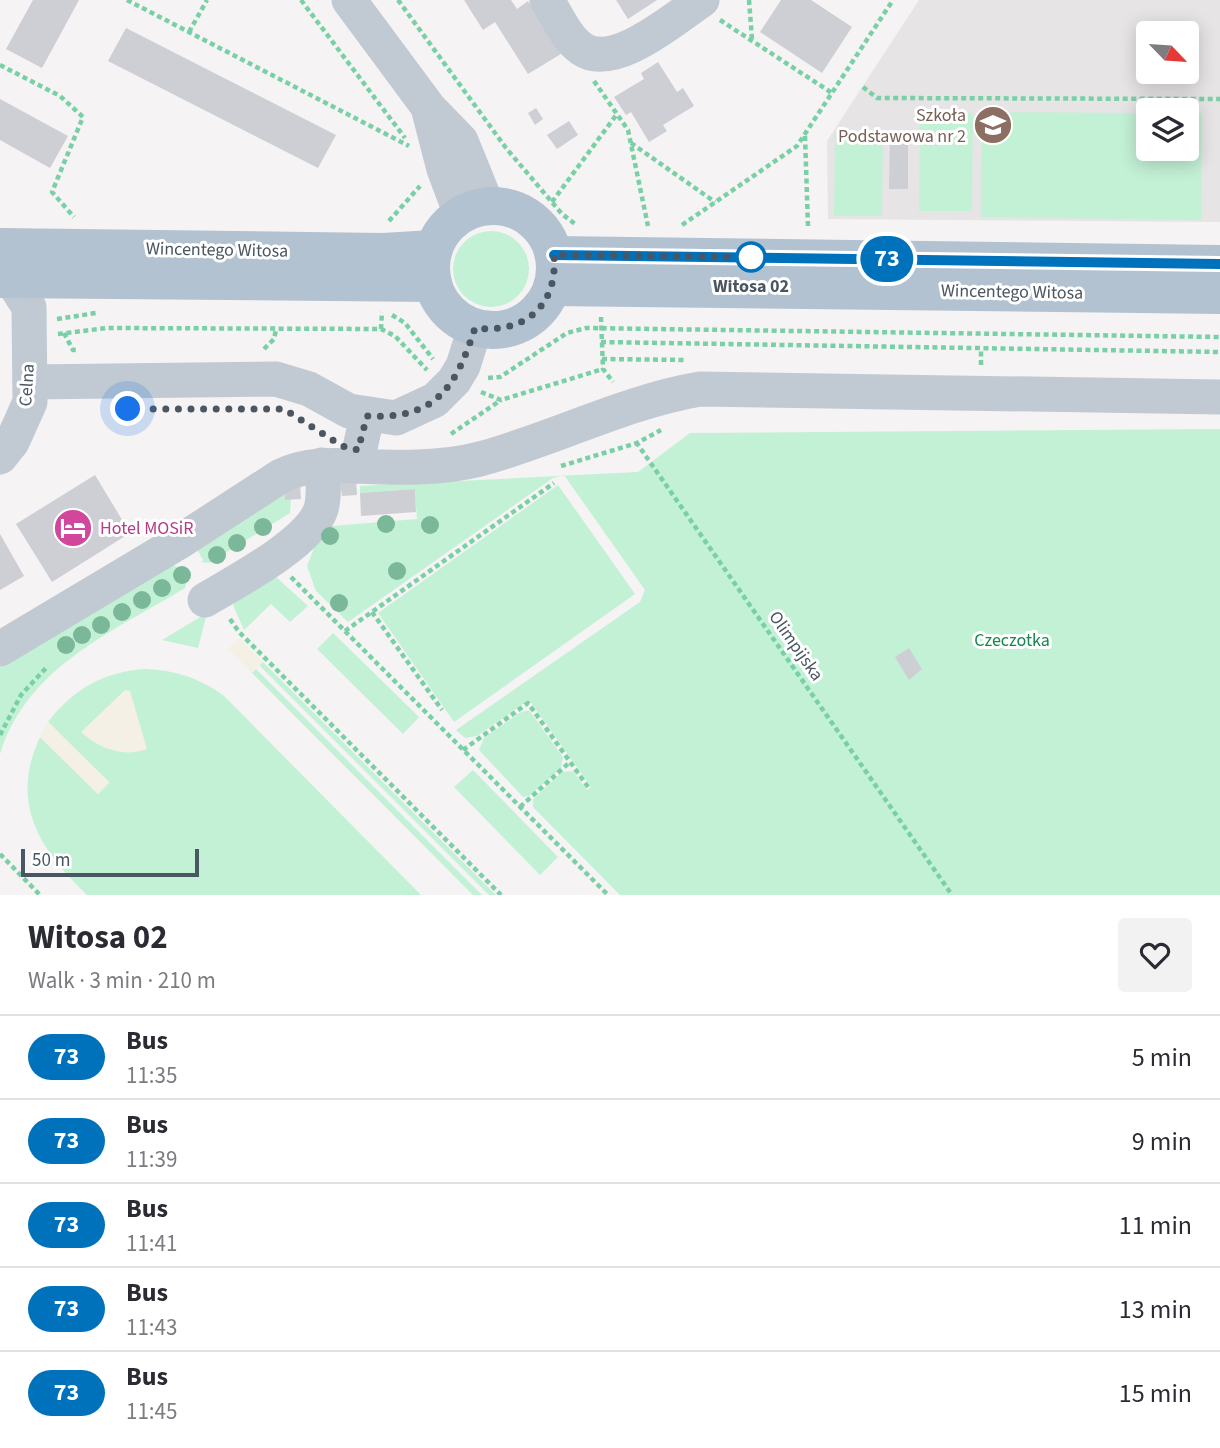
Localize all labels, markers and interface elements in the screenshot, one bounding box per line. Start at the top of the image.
north arrow [1136,21,1199,84]
map controls [1136,21,1199,161]
button: layers [1136,98,1199,161]
place label: Szkoła Podstawowa nr 2 [838,103,966,149]
school or university icon: Szkoła Podstawowa nr 2 [972,104,1014,146]
street label: Wincentego Witosa [146,236,288,264]
line badge: 73 [856,236,918,282]
text: 73 [874,241,900,276]
marker: Witosa 02 [736,242,766,272]
place label: Witosa 02 [713,274,789,299]
street label: Wincentego Witosa [941,278,1083,306]
street label: Celna [13,363,41,407]
your location [110,391,145,426]
hotel icon: Hotel MOSiR [52,507,94,549]
place label: Hotel MOSiR [100,516,193,541]
street label: Olimpijska [763,606,829,686]
park label: Czeczotka [974,628,1050,653]
scale bar [21,846,200,878]
text: 50 m [32,847,70,874]
text: Witosa 02 [28,914,168,961]
button: heart [1118,918,1192,992]
text: Walk · 3 min · 210 m [28,964,216,997]
text: Bus [126,1022,168,1059]
text: 73 [54,1039,79,1074]
text: 5 min [1132,1039,1192,1076]
text: 11:35 [126,1059,177,1092]
text: Bus [126,1106,168,1143]
text: 73 [54,1123,79,1158]
text: 9 min [1132,1123,1192,1160]
text: 11:39 [126,1143,177,1176]
text: Bus [126,1190,168,1227]
text: 73 [54,1207,79,1242]
text: 11 min [1119,1207,1192,1244]
text: 11:41 [126,1227,177,1260]
text: Bus [126,1274,168,1311]
text: 73 [54,1291,79,1326]
text: 13 min [1119,1291,1192,1328]
text: 11:43 [126,1311,177,1344]
text: Bus [126,1358,168,1395]
text: 73 [54,1375,79,1410]
text: 15 min [1119,1375,1192,1412]
text: 11:45 [126,1395,177,1428]

